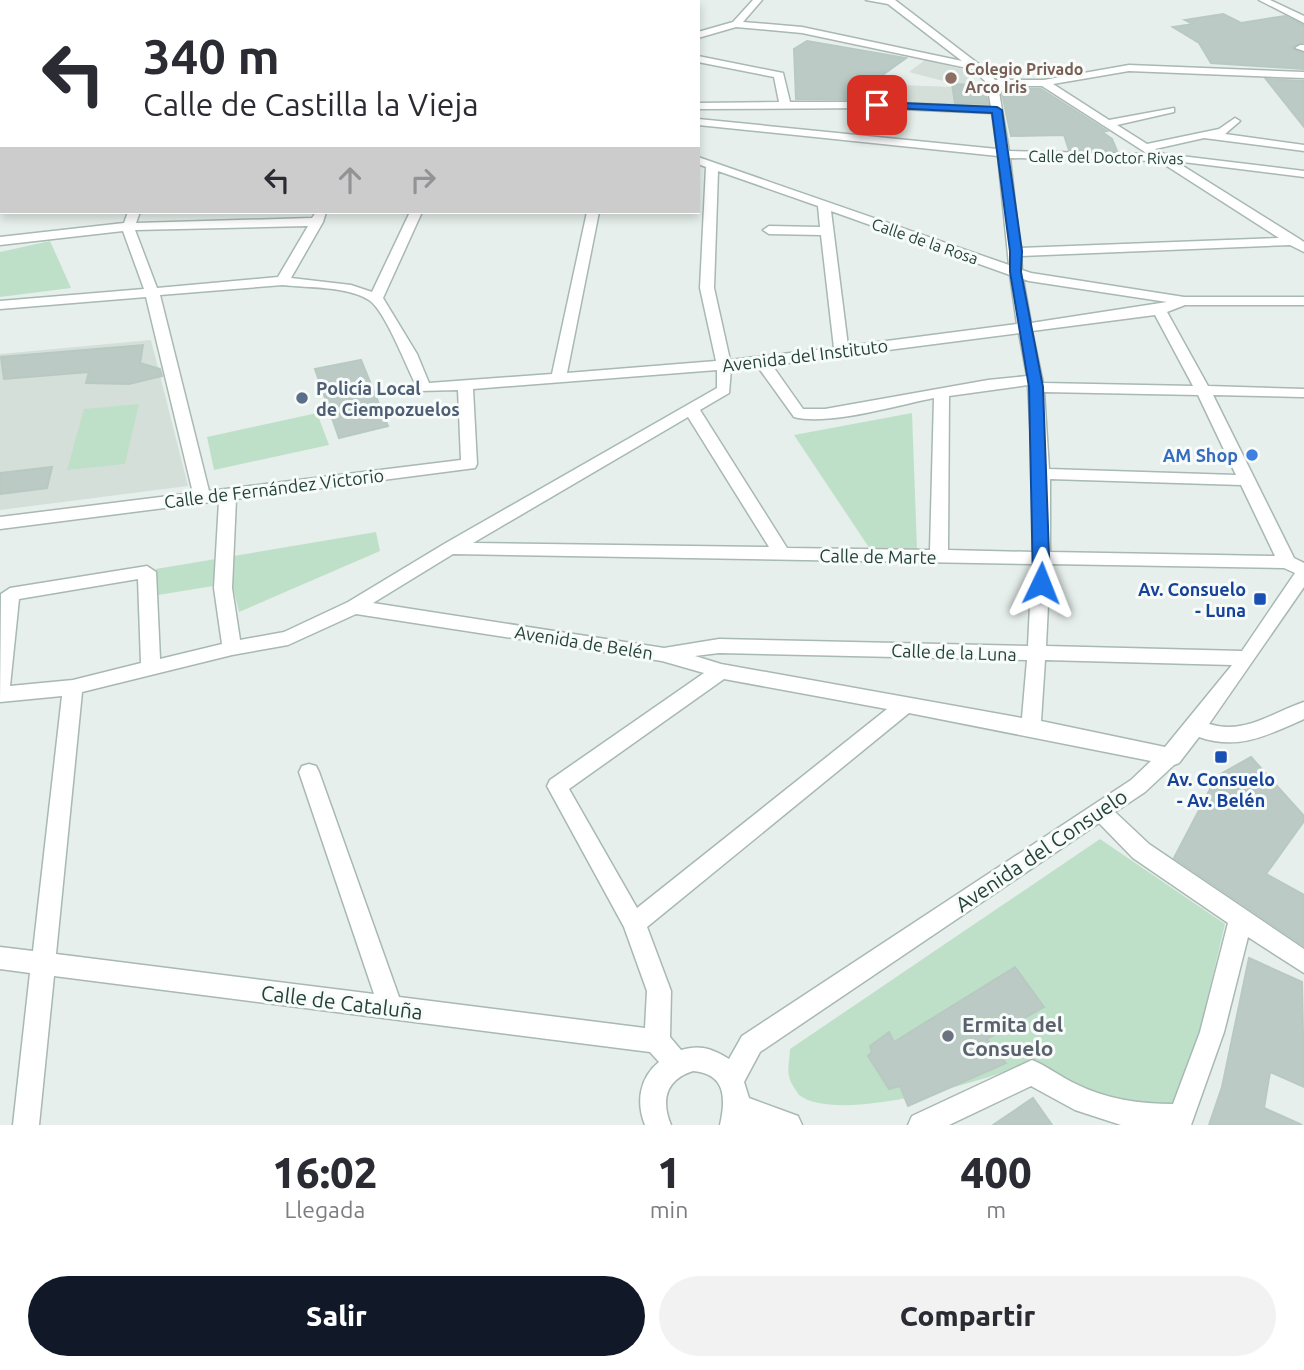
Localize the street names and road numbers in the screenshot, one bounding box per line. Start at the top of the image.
street label: Calle del Doctor Rivas [1028,147,1184,167]
street label: Calle de la Rosa [869,214,981,268]
street label: Avenida del Instituto [721,335,889,375]
street label: Calle de Fernández Victorio [163,465,385,511]
street label: Calle de Marte [819,545,937,567]
street label: Avenida de Belén [513,621,655,663]
street label: Calle de la Luna [891,640,1017,664]
street label: Avenida del Consuelo [951,784,1131,916]
street label: Calle de Cataluña [260,980,424,1024]

